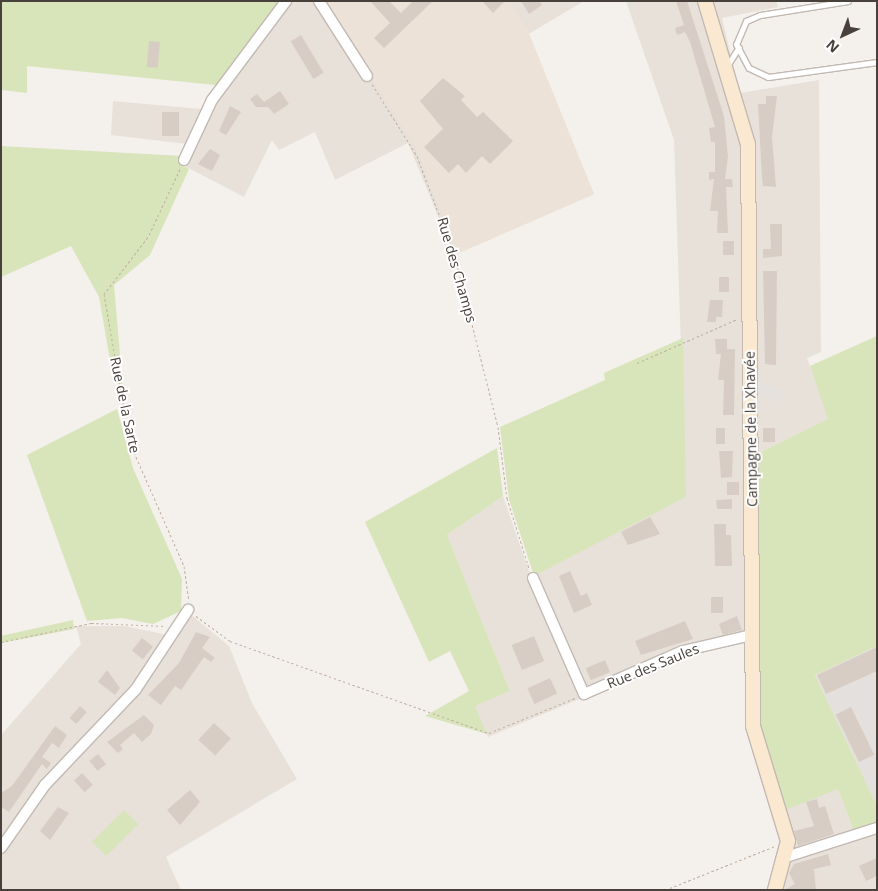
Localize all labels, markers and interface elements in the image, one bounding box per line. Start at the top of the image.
north arrow [818,10,868,60]
text: N [822,36,843,57]
street label: Rue des Champs [434,215,480,325]
street label: Campagne de la Xhavée [741,351,761,507]
street label: Rue de la Sarte [107,355,143,455]
street label: Rue des Saules [605,640,701,692]

